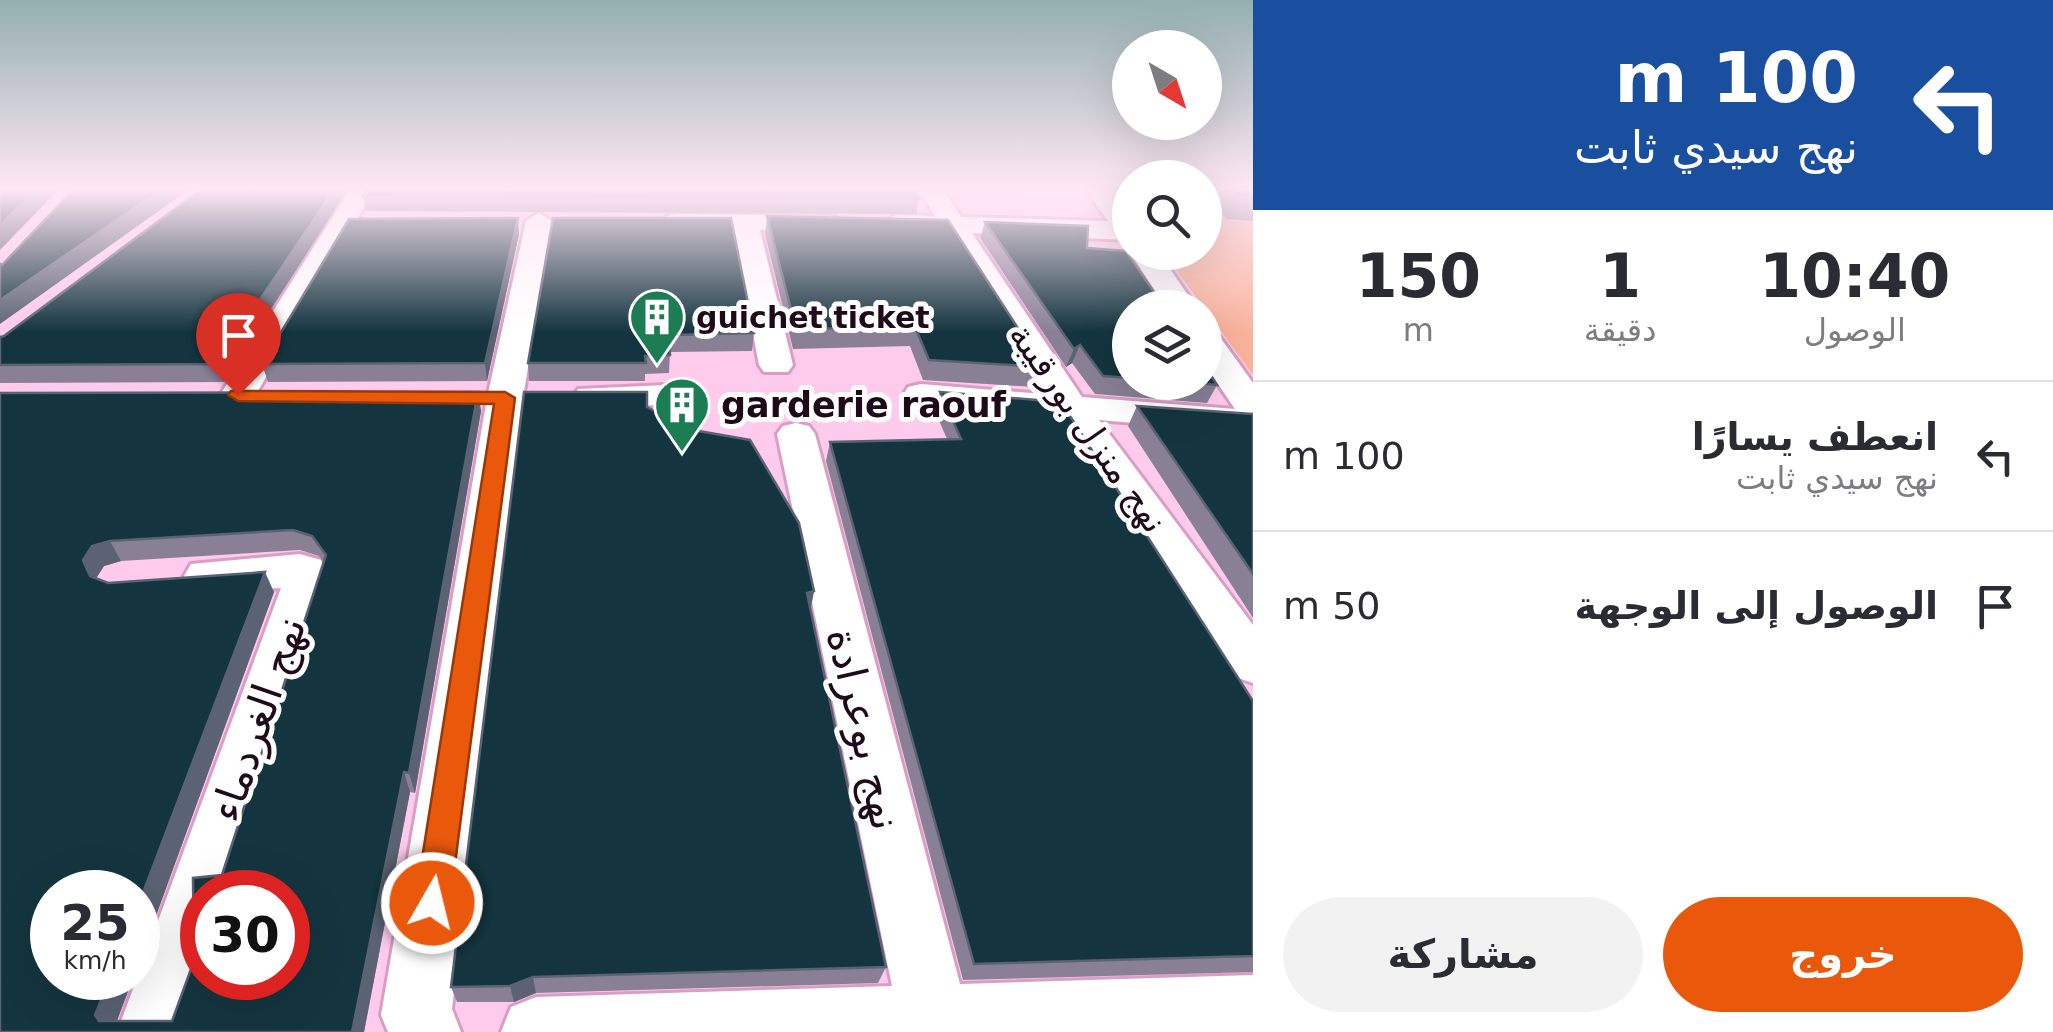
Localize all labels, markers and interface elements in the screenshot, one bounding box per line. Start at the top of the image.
north arrow [1112,30,1222,140]
map controls [1112,30,1222,400]
text: 100 m [1615,37,1858,119]
icon: left [1893,40,2023,170]
text: نهج سيدي ثابت [1574,121,1858,174]
button: search [1112,160,1222,270]
text: 150 [1356,241,1481,311]
text: 1 [1599,241,1641,311]
text: 10:40 [1759,241,1950,311]
building icon: guichet ticket [627,287,687,366]
button: layers [1112,290,1222,400]
pin [196,293,281,396]
place label: guichet ticket [696,300,930,335]
icon: arrive [211,308,266,363]
text: m [1403,311,1434,349]
text: دقيقة [1584,311,1656,349]
text: الوصول [1804,311,1906,349]
street label: نهج منزل بورقيبة [1000,316,1175,541]
building icon: garderie raouf [652,375,712,454]
place label: garderie raouf [721,385,1007,425]
text: انعطف يسارًا [1692,415,1938,459]
icon: left [1968,429,2023,484]
text: 100 m [1283,434,1405,478]
text: نهج سيدي ثابت [1736,459,1938,497]
icon: arrive [1968,579,2023,634]
text: 50 m [1283,584,1380,628]
text: الوصول إلى الوجهة [1575,584,1938,628]
street label: نهج الغردماء [200,610,317,828]
street label: نهج بوعرادة [816,623,911,835]
position arrow [380,851,484,955]
speed limit sign: 30 [180,870,310,1000]
text: 25 [60,894,130,952]
button: مشاركة [1283,897,1643,1012]
button: خروج [1663,897,2023,1012]
text: km/h [63,946,127,975]

